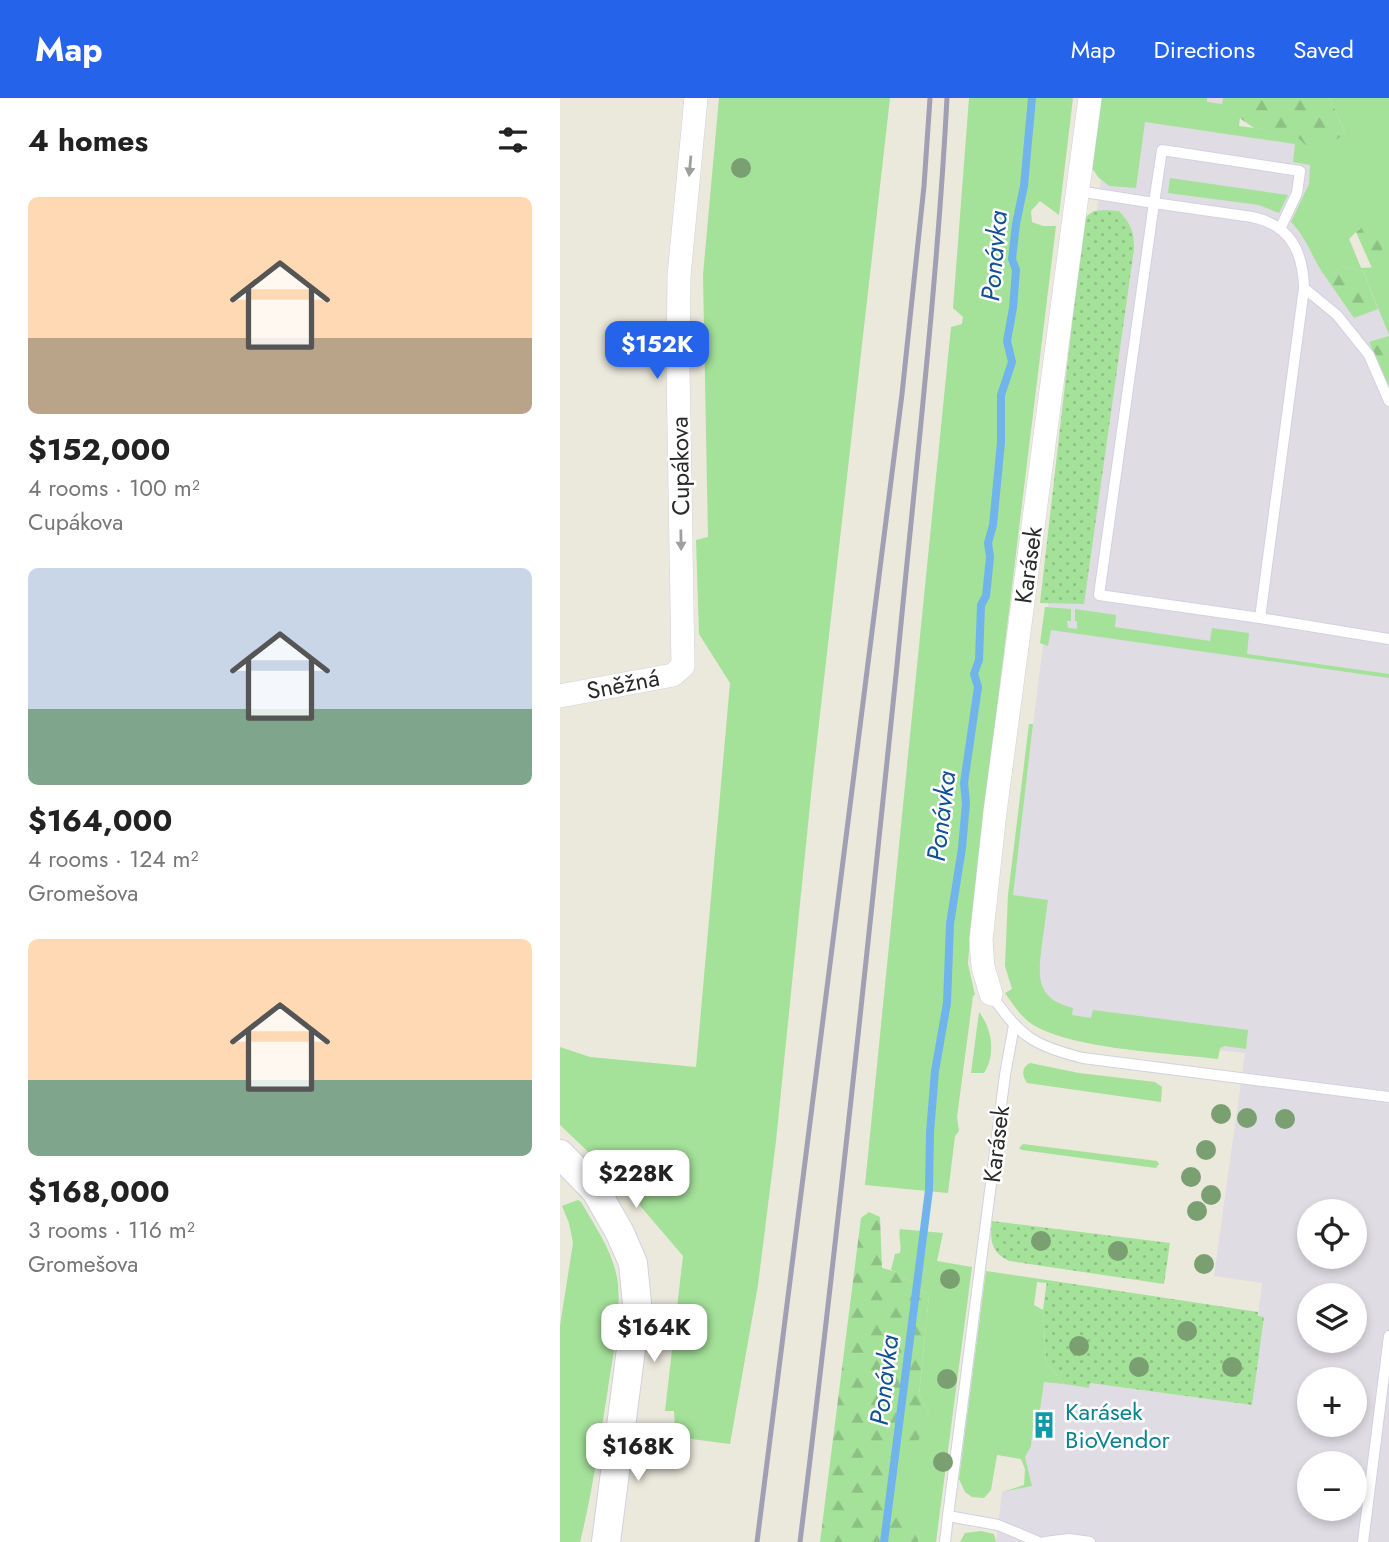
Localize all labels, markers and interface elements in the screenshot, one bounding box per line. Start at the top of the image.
text: Map [35,26,103,73]
text: Map [1071,32,1116,67]
text: Directions [1154,32,1255,67]
text: Saved [1293,32,1354,67]
text: 4 homes [28,119,148,162]
icon: filters [494,121,532,159]
one-way arrow [684,155,695,177]
water label: Ponávka [971,208,1017,303]
icon: home [217,242,343,368]
pin: $152K [608,322,706,381]
text: $152K [621,327,693,361]
street label: Cupákova [662,416,698,516]
text: $152,000 [28,428,170,471]
text: 4 rooms · 100 m² [28,471,200,505]
text: Cupákova [28,505,123,539]
street label: Karásek [1005,524,1051,606]
one-way arrow [675,529,687,551]
icon: home [217,613,343,739]
street label: Sněžná [584,660,662,708]
water label: Ponávka [917,768,965,863]
text: $164,000 [28,799,172,842]
text: 4 rooms · 124 m² [28,842,199,876]
text: Gromešova [28,876,138,910]
icon: home [217,984,343,1110]
street label: Karásek [974,1103,1018,1185]
pin: $228K [587,1150,685,1210]
text: $228K [599,1156,673,1190]
text: $168,000 [28,1170,170,1213]
map controls [1297,1199,1367,1521]
button: locate [1297,1199,1367,1269]
text: 3 rooms · 116 m² [28,1213,195,1247]
text: Gromešova [28,1247,138,1281]
button: layers [1297,1283,1367,1353]
pin: $164K [605,1304,703,1364]
text: $164K [617,1310,691,1344]
water label: Ponávka [860,1332,908,1427]
button: + [1297,1367,1367,1437]
place label: Karásek BioVendor [1065,1394,1170,1457]
building icon: Karásek BioVendor [1029,1410,1059,1440]
pin: $168K [589,1424,687,1483]
text: $168K [602,1429,674,1463]
button: − [1297,1451,1367,1521]

